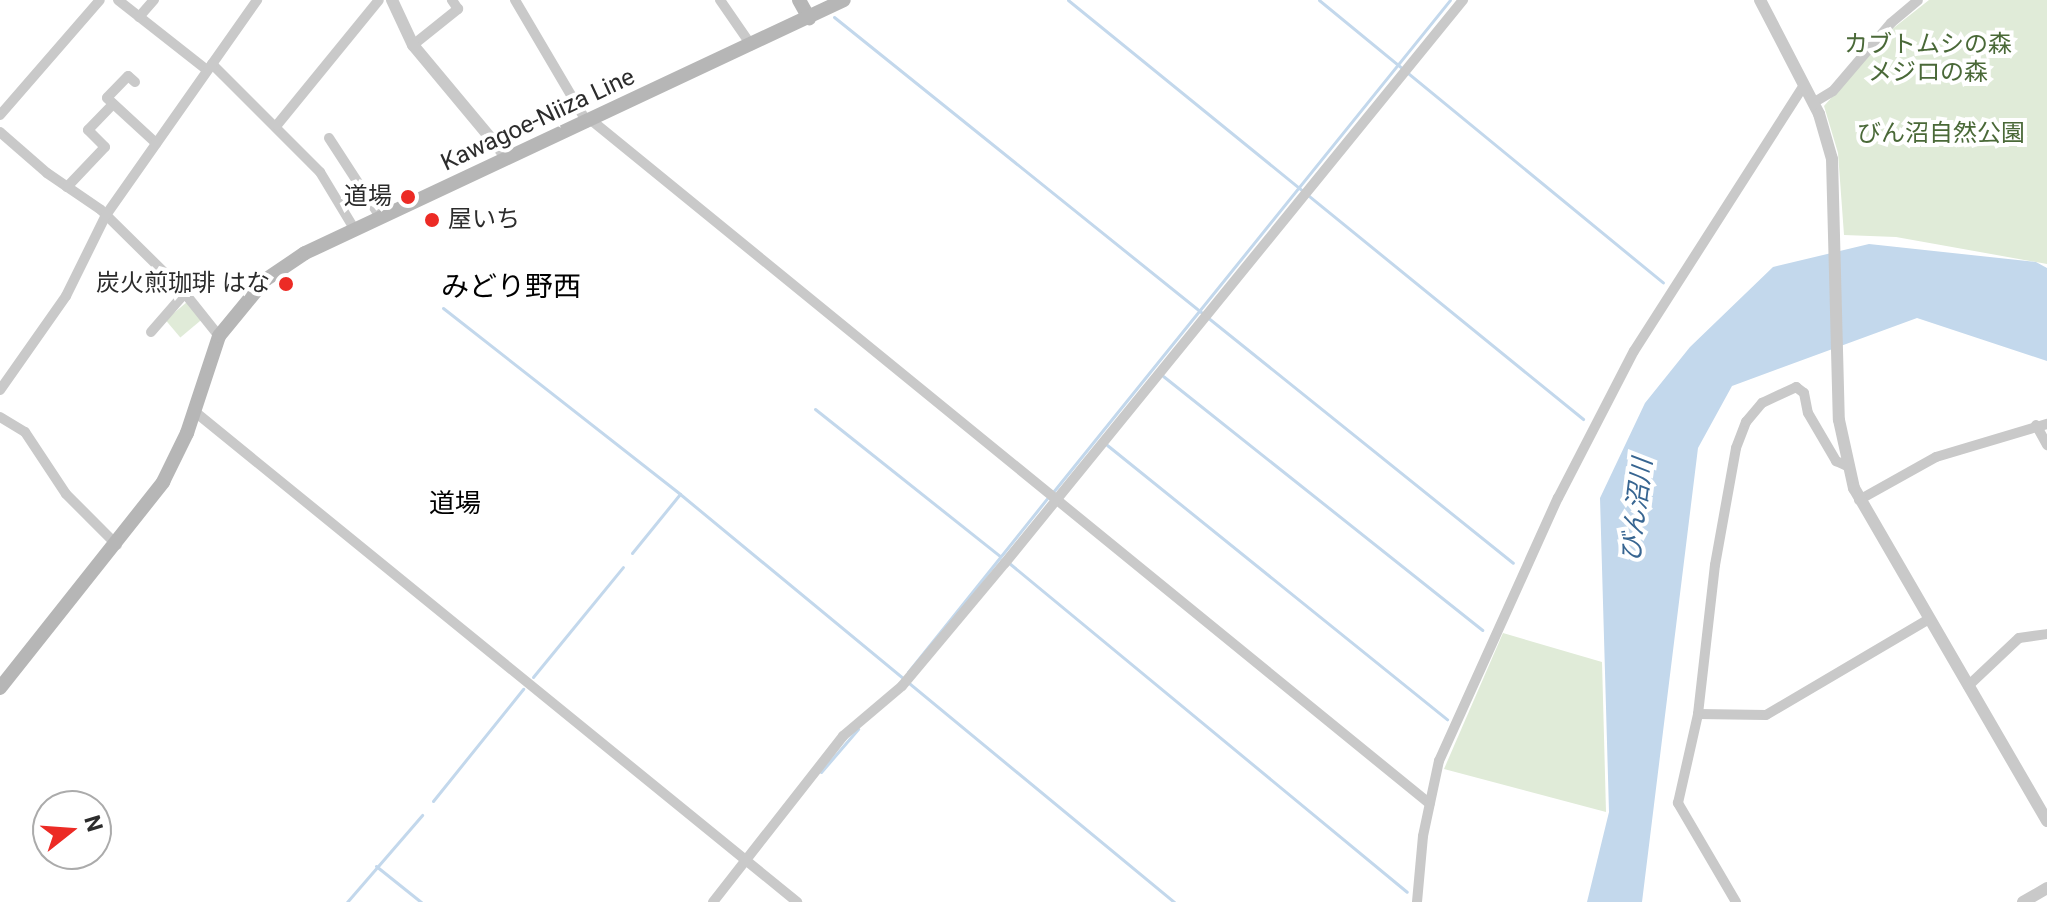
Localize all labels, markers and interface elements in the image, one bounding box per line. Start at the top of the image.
park label: カブトムシの森 メジロの森 [1844,31,2012,87]
street label: Kawagoe-Niiza Line [437,63,639,177]
park label: びん沼自然公園 [1857,120,2025,148]
place label: 道場 [344,183,392,211]
marker: 道場 [399,188,417,206]
place label: 屋いち [448,206,520,234]
marker: 屋いち [423,211,441,229]
place label: 炭火煎珈琲 はな [96,270,270,298]
district label: みどり野西 [441,270,581,304]
marker: 炭火煎珈琲 はな [277,275,295,293]
water label: びん沼川 [1615,456,1659,564]
district label: 道場 [429,488,481,520]
north arrow [32,790,112,870]
text: N [79,812,108,835]

